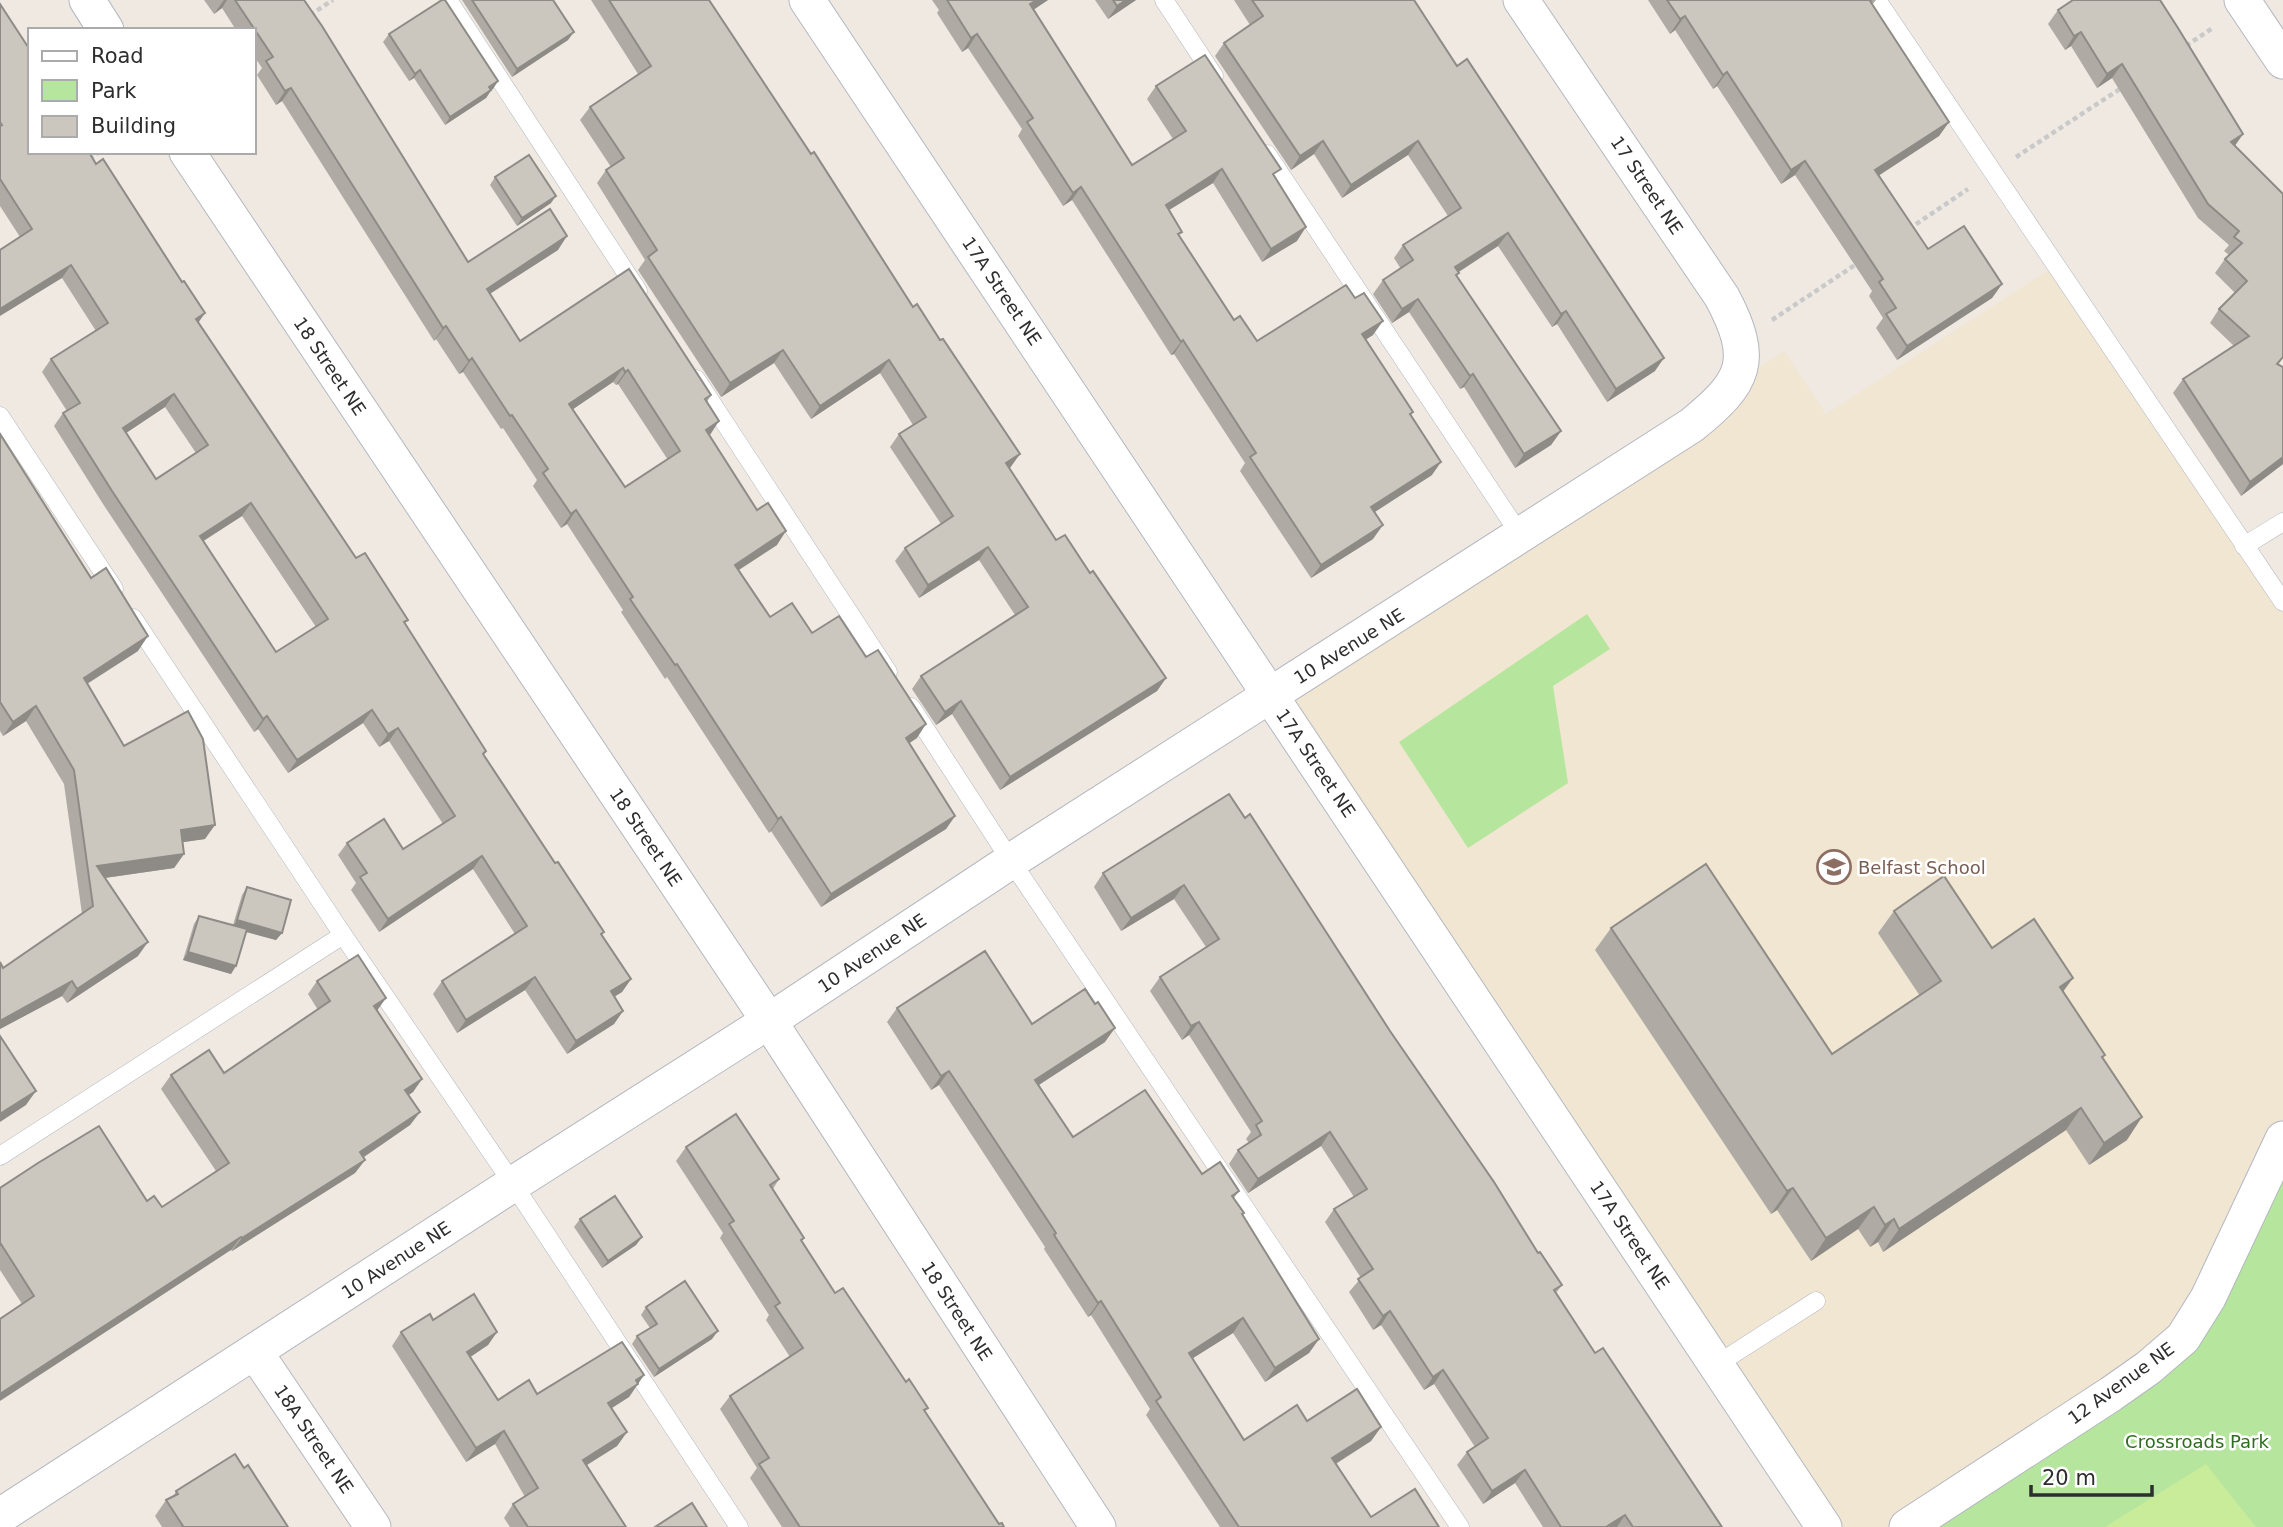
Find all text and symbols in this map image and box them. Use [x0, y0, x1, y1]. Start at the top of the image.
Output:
legend [28, 28, 256, 154]
text: Road [91, 44, 144, 68]
text: Park [91, 79, 137, 103]
text: Building [91, 114, 176, 138]
street label: 17 Street NE [1606, 132, 1688, 238]
street label: 17A Street NE [958, 233, 1046, 349]
street label: 18 Street NE [289, 313, 371, 419]
street label: 10 Avenue NE [1290, 604, 1408, 688]
street label: 17A Street NE [1272, 705, 1360, 821]
street label: 18 Street NE [605, 784, 687, 890]
school or university icon: Belfast School [1815, 848, 1853, 886]
place label: Belfast School [1858, 857, 1986, 878]
street label: 10 Avenue NE [814, 909, 930, 997]
street label: 17A Street NE [1586, 1177, 1674, 1293]
street label: 10 Avenue NE [337, 1217, 455, 1303]
street label: 18 Street NE [917, 1258, 997, 1364]
street label: 12 Avenue NE [2064, 1337, 2178, 1429]
street label: 18A Street NE [270, 1381, 358, 1497]
park label: Crossroads Park [2125, 1431, 2269, 1452]
scale bar [2031, 1454, 2152, 1498]
text: 20 m [2042, 1466, 2096, 1490]

